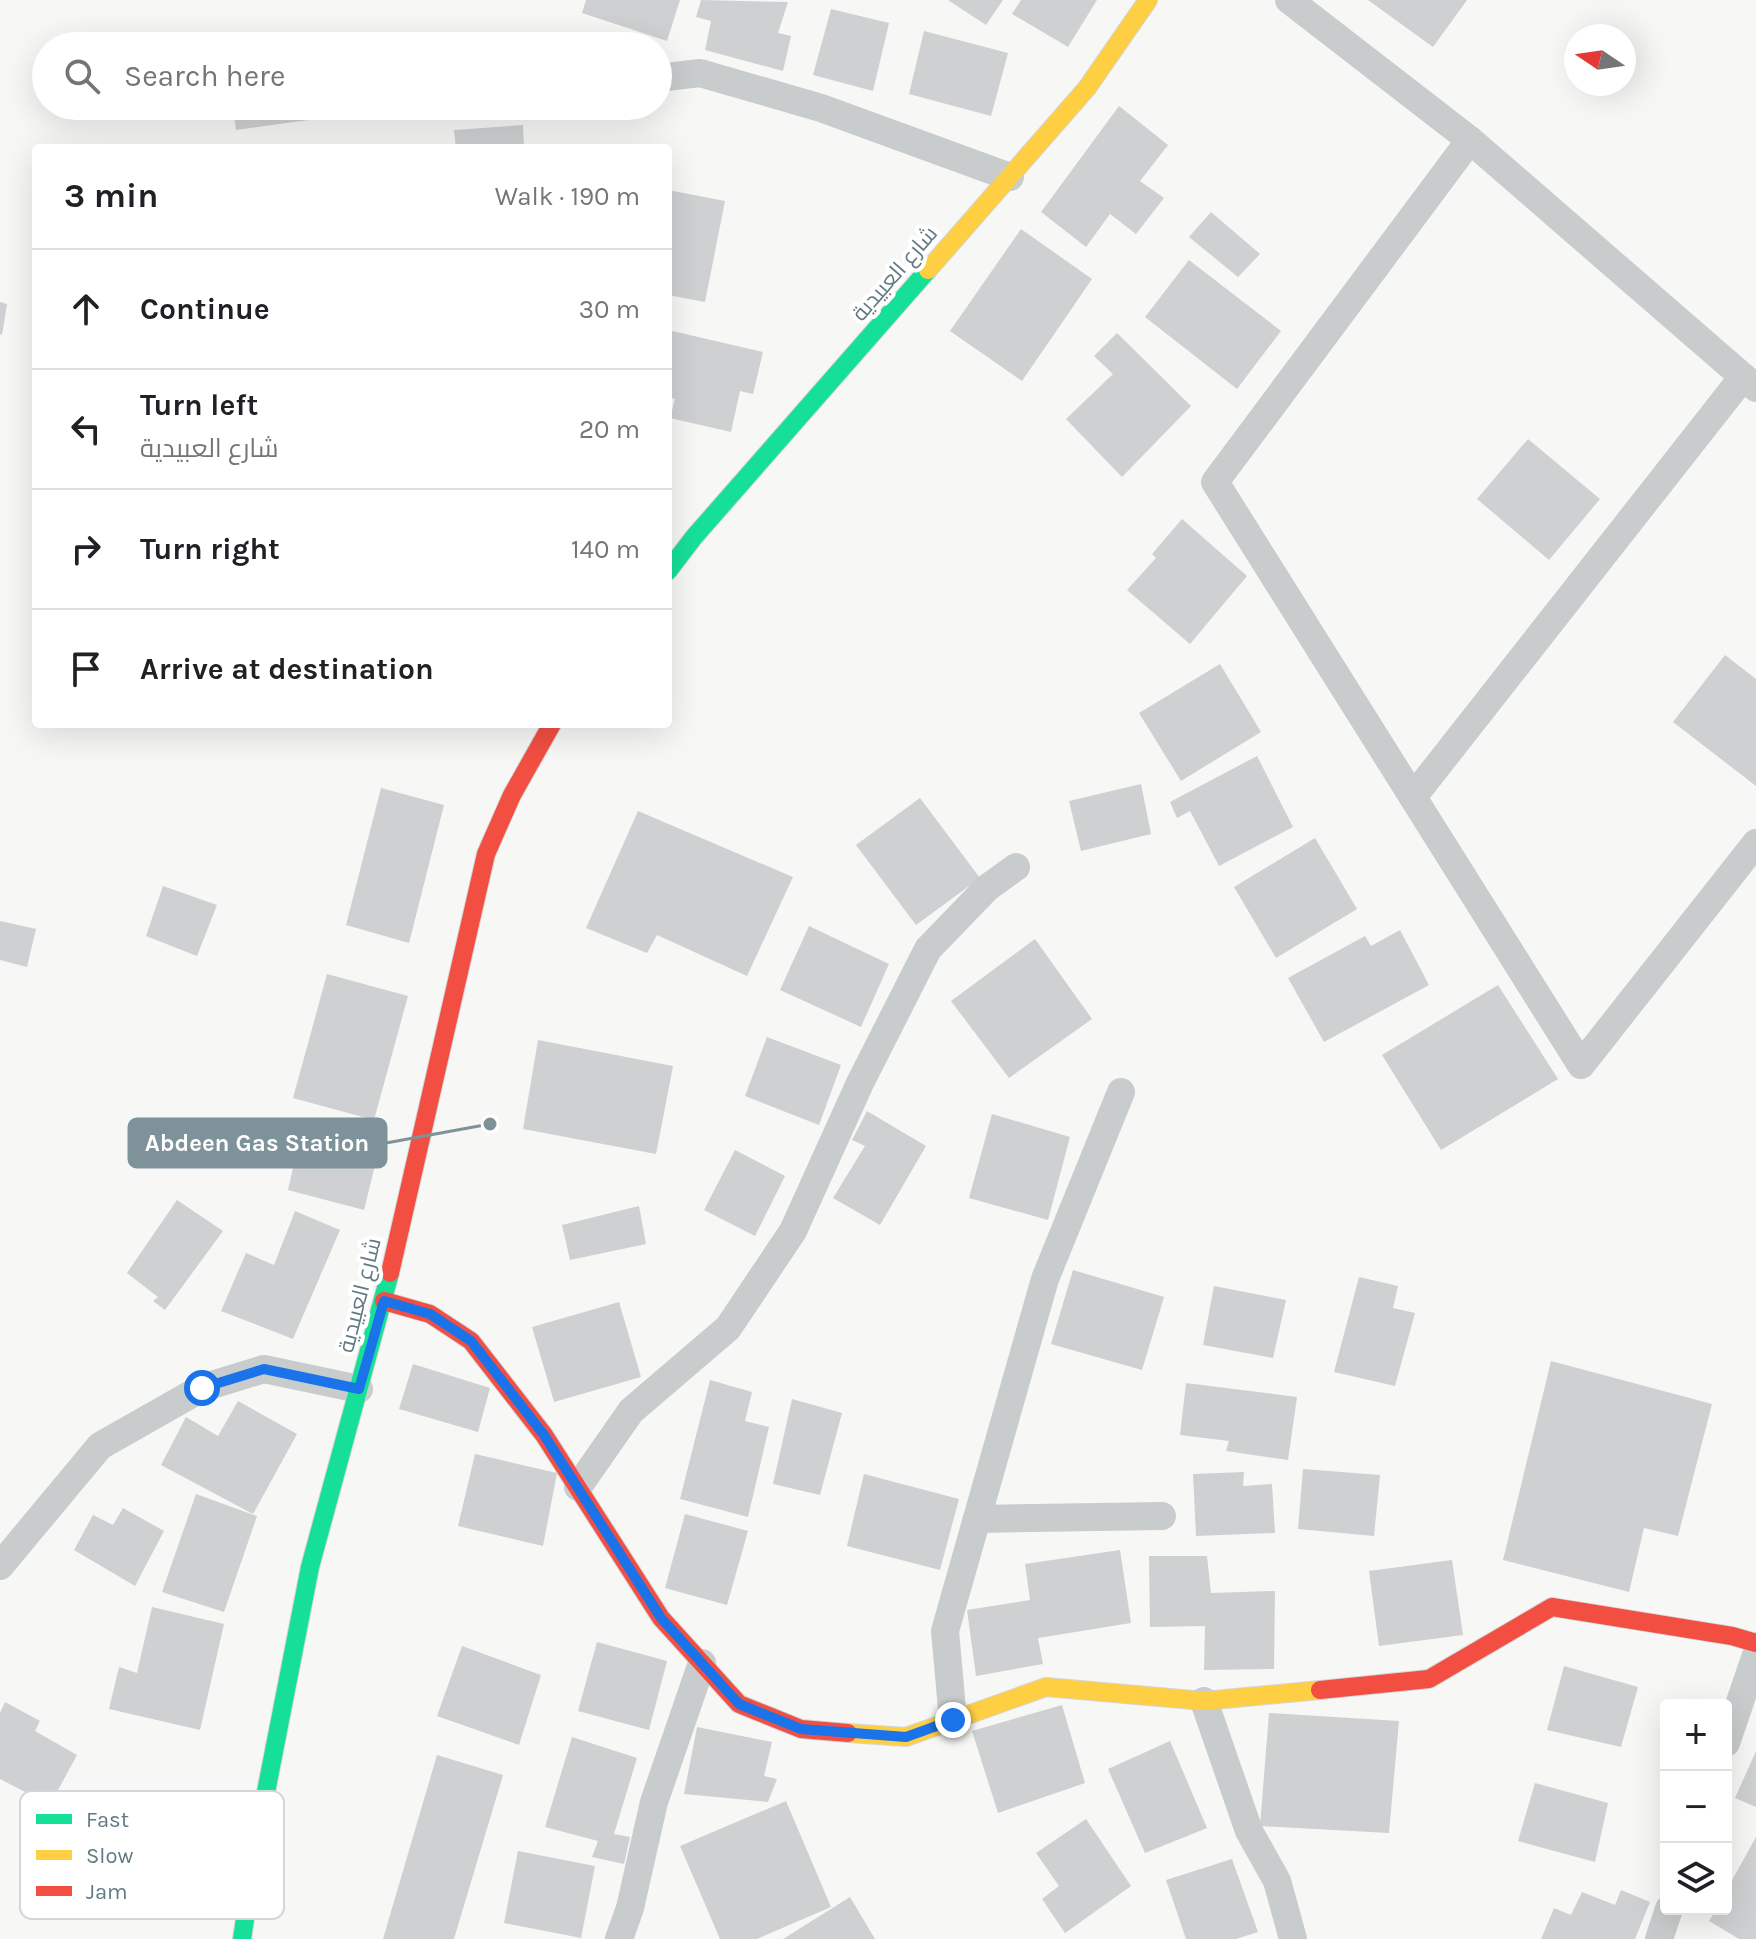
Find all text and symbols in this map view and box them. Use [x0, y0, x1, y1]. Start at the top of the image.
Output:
north arrow [1564, 24, 1636, 96]
search box [32, 32, 672, 120]
icon: search [60, 54, 104, 98]
text: Search here [124, 58, 285, 94]
text: 3 min [64, 176, 158, 216]
text: Walk · 190 m [495, 181, 640, 212]
street label: شارع العبيدية [847, 221, 944, 327]
icon: ahead [64, 287, 108, 331]
text: Continue [140, 291, 270, 327]
text: 30 m [579, 294, 640, 325]
text: Turn left [140, 387, 258, 423]
icon: left [64, 407, 108, 451]
text: 20 m [579, 414, 640, 445]
text: شارع العبيدية [140, 433, 278, 464]
icon: right [64, 527, 108, 571]
text: Turn right [140, 531, 280, 567]
text: 140 m [571, 534, 640, 565]
icon: arrive [64, 647, 108, 691]
text: Arrive at destination [140, 651, 434, 687]
callout: Abdeen Gas Station [129, 1119, 386, 1167]
text: Abdeen Gas Station [145, 1129, 369, 1157]
street label: شارع العبيدية [333, 1235, 388, 1355]
route start [184, 1370, 220, 1406]
map controls [1660, 1699, 1732, 1915]
button: + [1660, 1699, 1732, 1771]
route end [935, 1702, 971, 1738]
button: − [1660, 1771, 1732, 1843]
legend [20, 1791, 284, 1919]
text: Fast [86, 1807, 129, 1833]
text: Slow [86, 1843, 133, 1869]
button: layers [1660, 1843, 1732, 1915]
text: Jam [86, 1879, 128, 1905]

